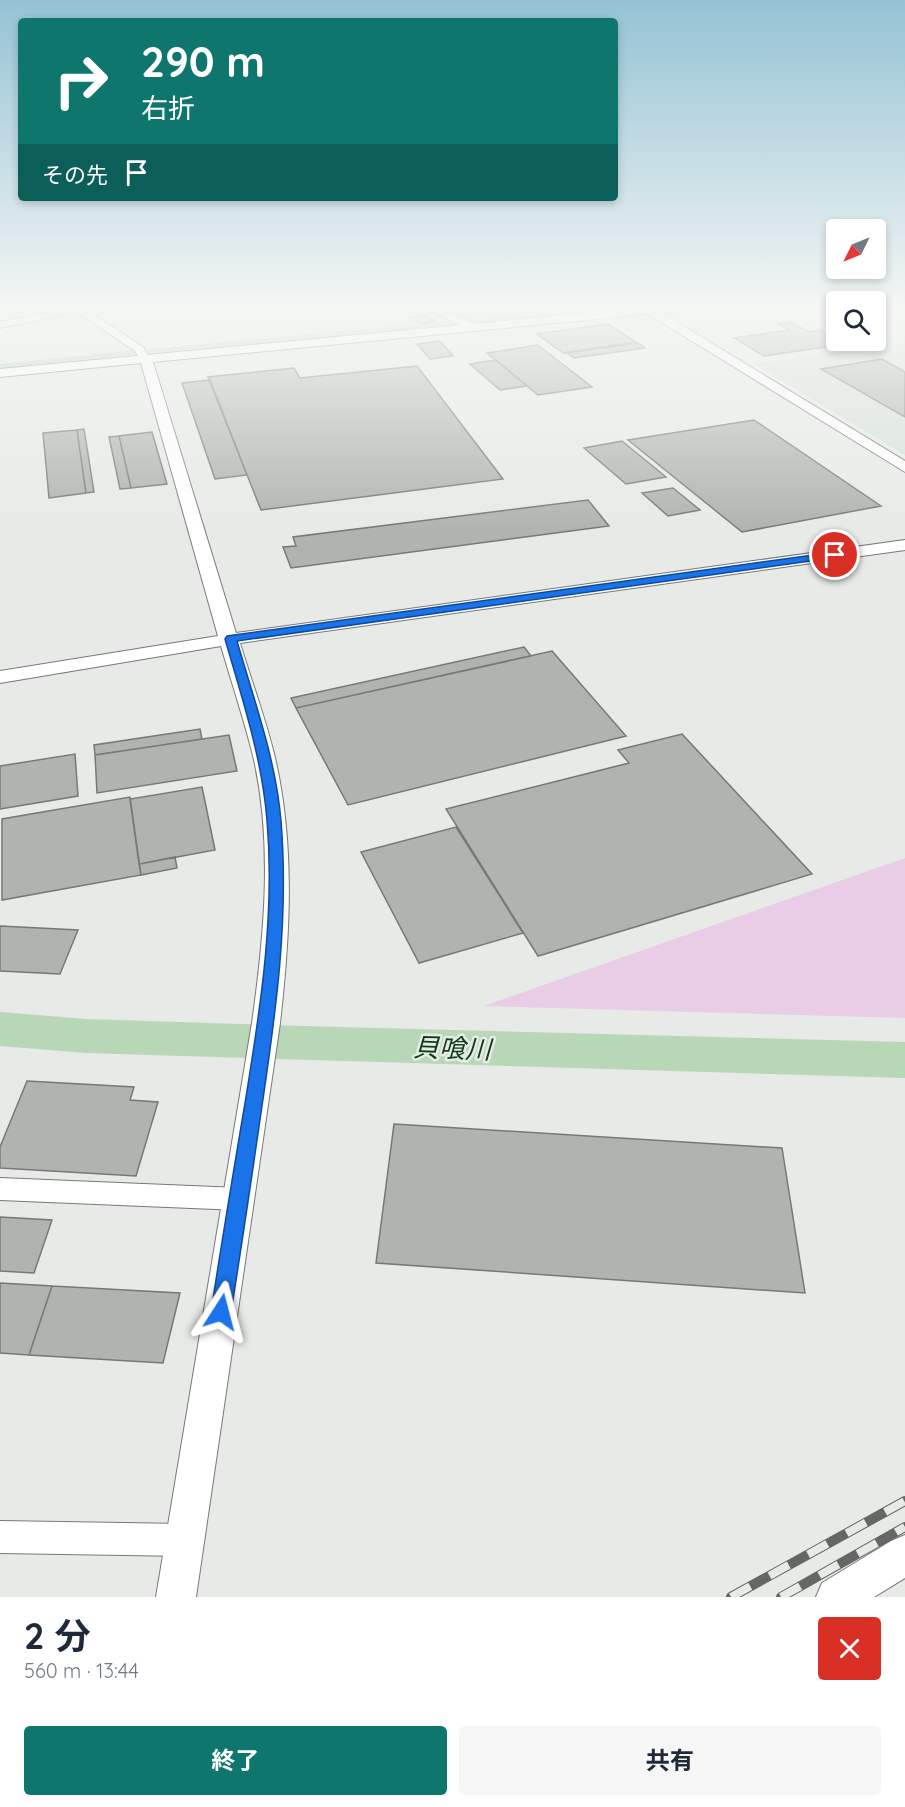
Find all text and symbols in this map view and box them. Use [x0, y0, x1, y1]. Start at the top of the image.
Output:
text: 290 m [141, 35, 265, 88]
icon: right [42, 42, 120, 120]
text: 右折 [141, 91, 195, 125]
icon: arrive [120, 156, 153, 189]
text: その先 [42, 161, 108, 189]
north arrow [826, 219, 886, 279]
map controls [826, 219, 886, 351]
button: search [826, 291, 886, 351]
pin [809, 529, 860, 580]
icon: arrive [818, 538, 851, 571]
water label: 貝喰川 [412, 1030, 495, 1066]
position arrow [189, 1280, 253, 1344]
text: 2 分 [24, 1613, 91, 1658]
button: close [818, 1617, 881, 1680]
text: 560 m · 13:44 [24, 1658, 139, 1683]
button: 終了 [24, 1726, 447, 1795]
button: 共有 [459, 1726, 881, 1795]

